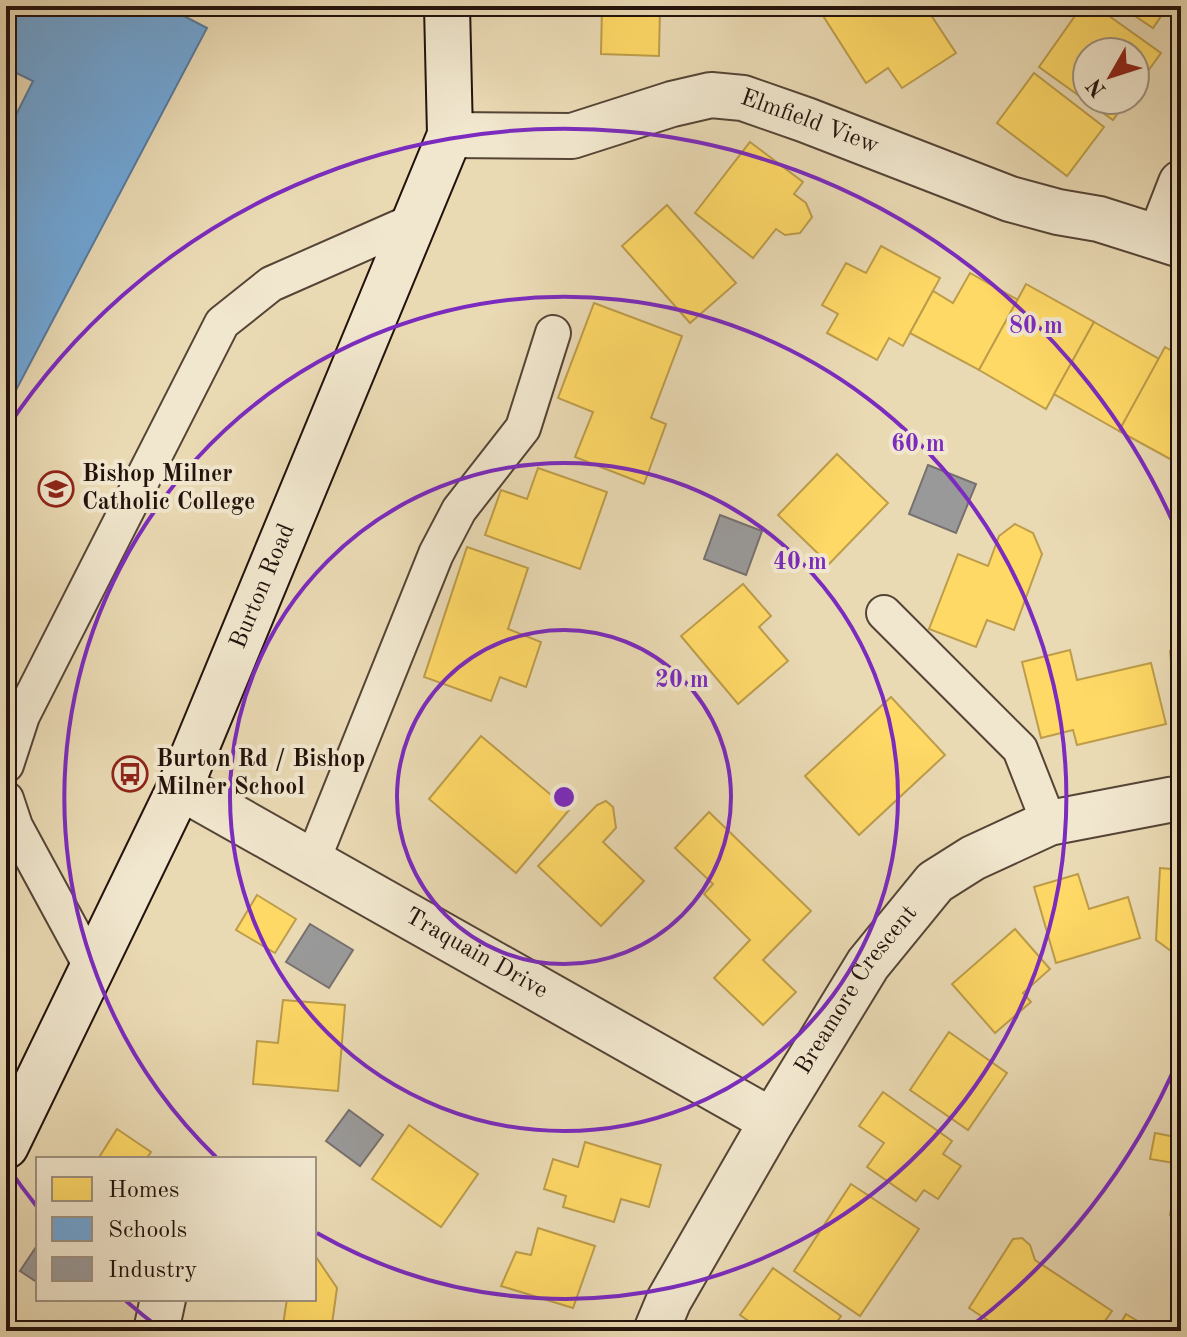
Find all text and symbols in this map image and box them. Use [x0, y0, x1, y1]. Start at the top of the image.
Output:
north arrow [1071, 36, 1151, 116]
text: N [1083, 74, 1111, 101]
street label: Elmfield View [737, 86, 882, 159]
text: 80 m [1009, 315, 1063, 339]
text: 60 m [891, 433, 945, 457]
place label: Bishop Milner Catholic College [82, 463, 255, 515]
school or university icon: Bishop Milner Catholic College [37, 470, 75, 508]
street label: Burton Road [227, 521, 300, 652]
text: 40 m [773, 551, 827, 575]
text: 20 m [655, 669, 709, 693]
place label: Burton Rd / Bishop Milner School [156, 748, 365, 800]
bus stop icon: Burton Rd / Bishop Milner School [111, 755, 149, 793]
centre of rings [550, 783, 578, 811]
street label: Breamore Crescent [791, 901, 922, 1079]
street label: Traquain Drive [401, 904, 551, 1004]
legend [36, 1157, 316, 1301]
text: Homes [108, 1179, 179, 1203]
text: Schools [108, 1219, 187, 1243]
text: Industry [108, 1259, 197, 1283]

